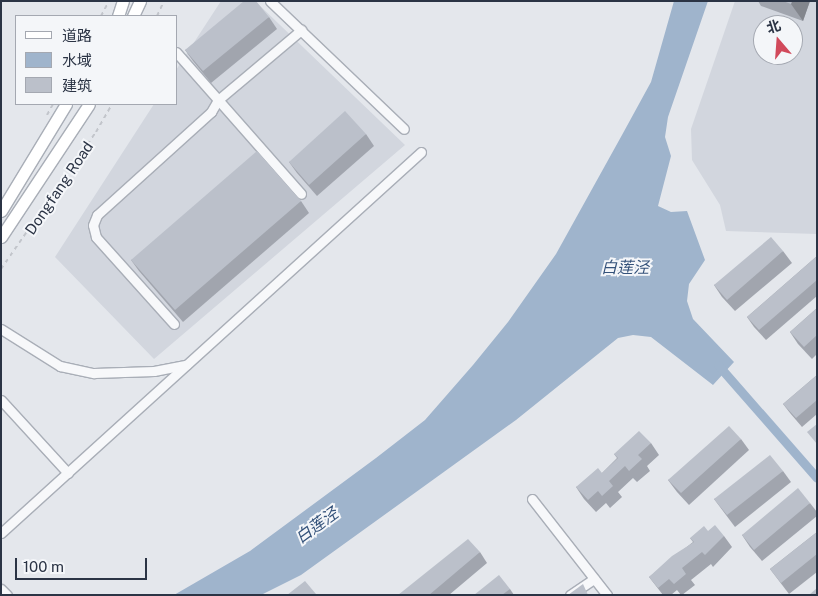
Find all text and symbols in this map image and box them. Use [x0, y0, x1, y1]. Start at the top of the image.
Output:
legend [15, 15, 178, 105]
north arrow [753, 15, 803, 65]
text: 北 [765, 17, 783, 36]
text: 道路 [62, 27, 92, 44]
text: 水域 [62, 52, 92, 69]
text: 建筑 [62, 77, 92, 94]
street label: Dongfang Road [21, 138, 97, 238]
water label: 白莲泾 [601, 258, 649, 278]
water label: 白莲泾 [292, 504, 342, 548]
scale bar [18, 548, 150, 580]
text: 100 m [23, 558, 64, 575]

